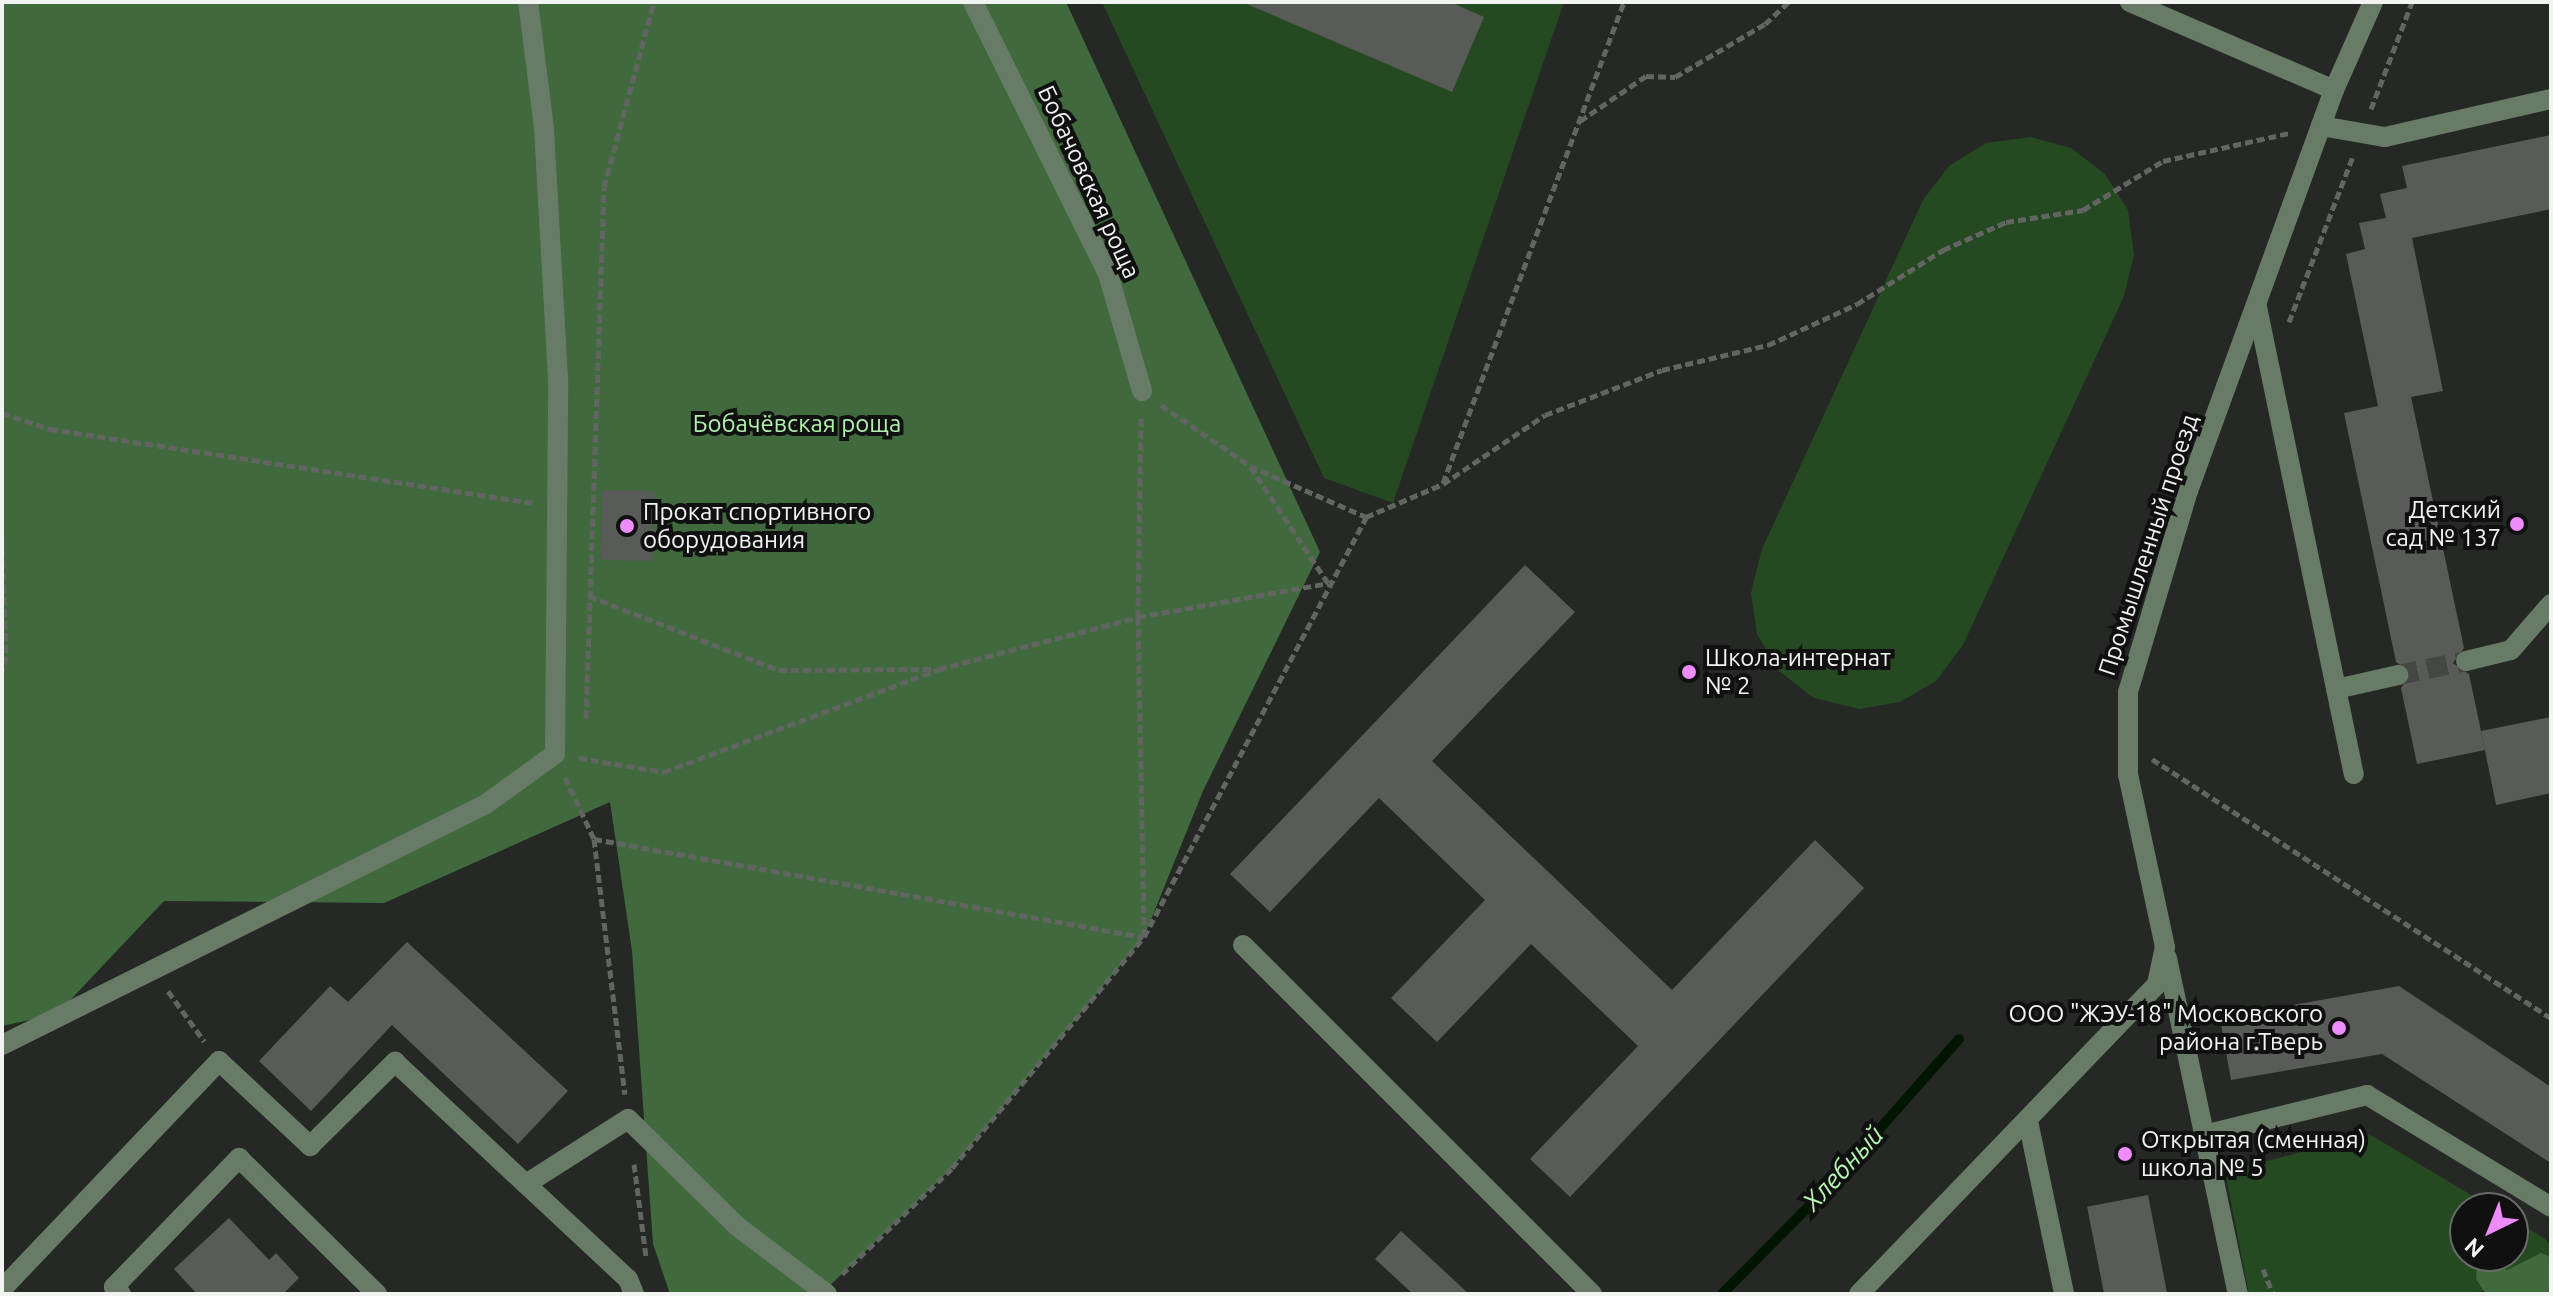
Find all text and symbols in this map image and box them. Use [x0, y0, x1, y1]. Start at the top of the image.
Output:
street label: Бобачовская роща [1032, 81, 1146, 283]
park label: Бобачёвская роща [693, 410, 901, 438]
street label: Промышленный проезд [2092, 411, 2204, 679]
place label: Детский сад № 137 [2385, 496, 2501, 552]
place label: Прокат спортивного оборудования [643, 498, 871, 554]
marker: Детский сад № 137 [2508, 515, 2526, 533]
marker: Прокат спортивного оборудования [618, 517, 636, 535]
place label: Школа-интернат № 2 [1705, 644, 1891, 700]
marker: Школа-интернат № 2 [1680, 663, 1698, 681]
place label: ООО "ЖЭУ-18" Московского района г.Тверь [2009, 1000, 2323, 1056]
marker: ООО "ЖЭУ-18" Московского района г.Тверь [2330, 1019, 2348, 1037]
water label: Хлебный [1796, 1119, 1890, 1217]
place label: Открытая (сменная) школа № 5 [2141, 1126, 2366, 1182]
marker: Открытая (сменная) школа № 5 [2116, 1145, 2134, 1163]
north arrow [2449, 1192, 2529, 1272]
text: N [2459, 1234, 2488, 1263]

